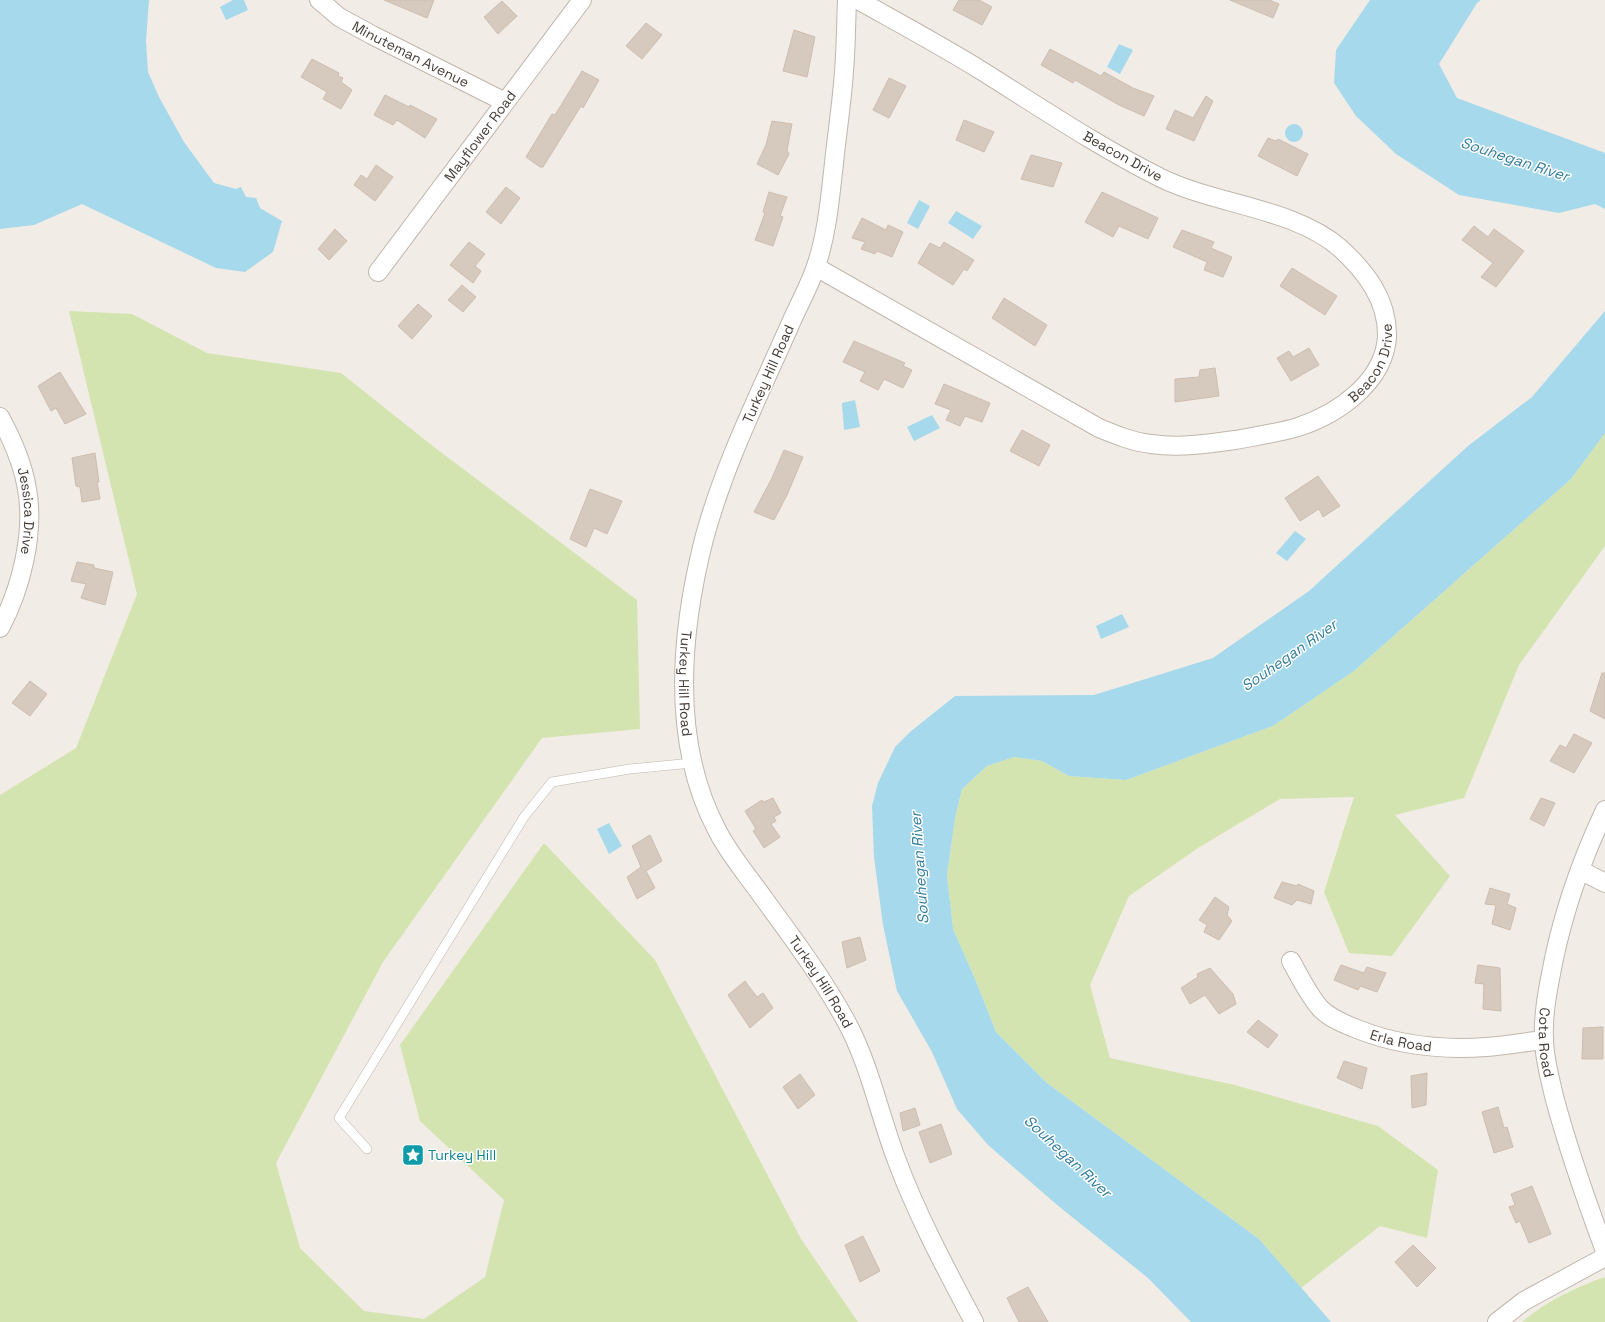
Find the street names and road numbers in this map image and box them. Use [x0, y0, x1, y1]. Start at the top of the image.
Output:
street label: Minuteman Avenue [349, 17, 472, 91]
street label: Mayflower Road [440, 87, 520, 185]
street label: Beacon Drive [1080, 127, 1166, 185]
street label: Turkey Hill Road [738, 322, 798, 426]
street label: Beacon Drive [1344, 323, 1396, 406]
street label: Jessica Drive [13, 465, 38, 556]
street label: Turkey Hill Road [675, 630, 696, 738]
street label: Turkey Hill Road [785, 932, 857, 1031]
street label: Cota Road [1535, 1007, 1558, 1079]
street label: Erla Road [1368, 1025, 1433, 1055]

